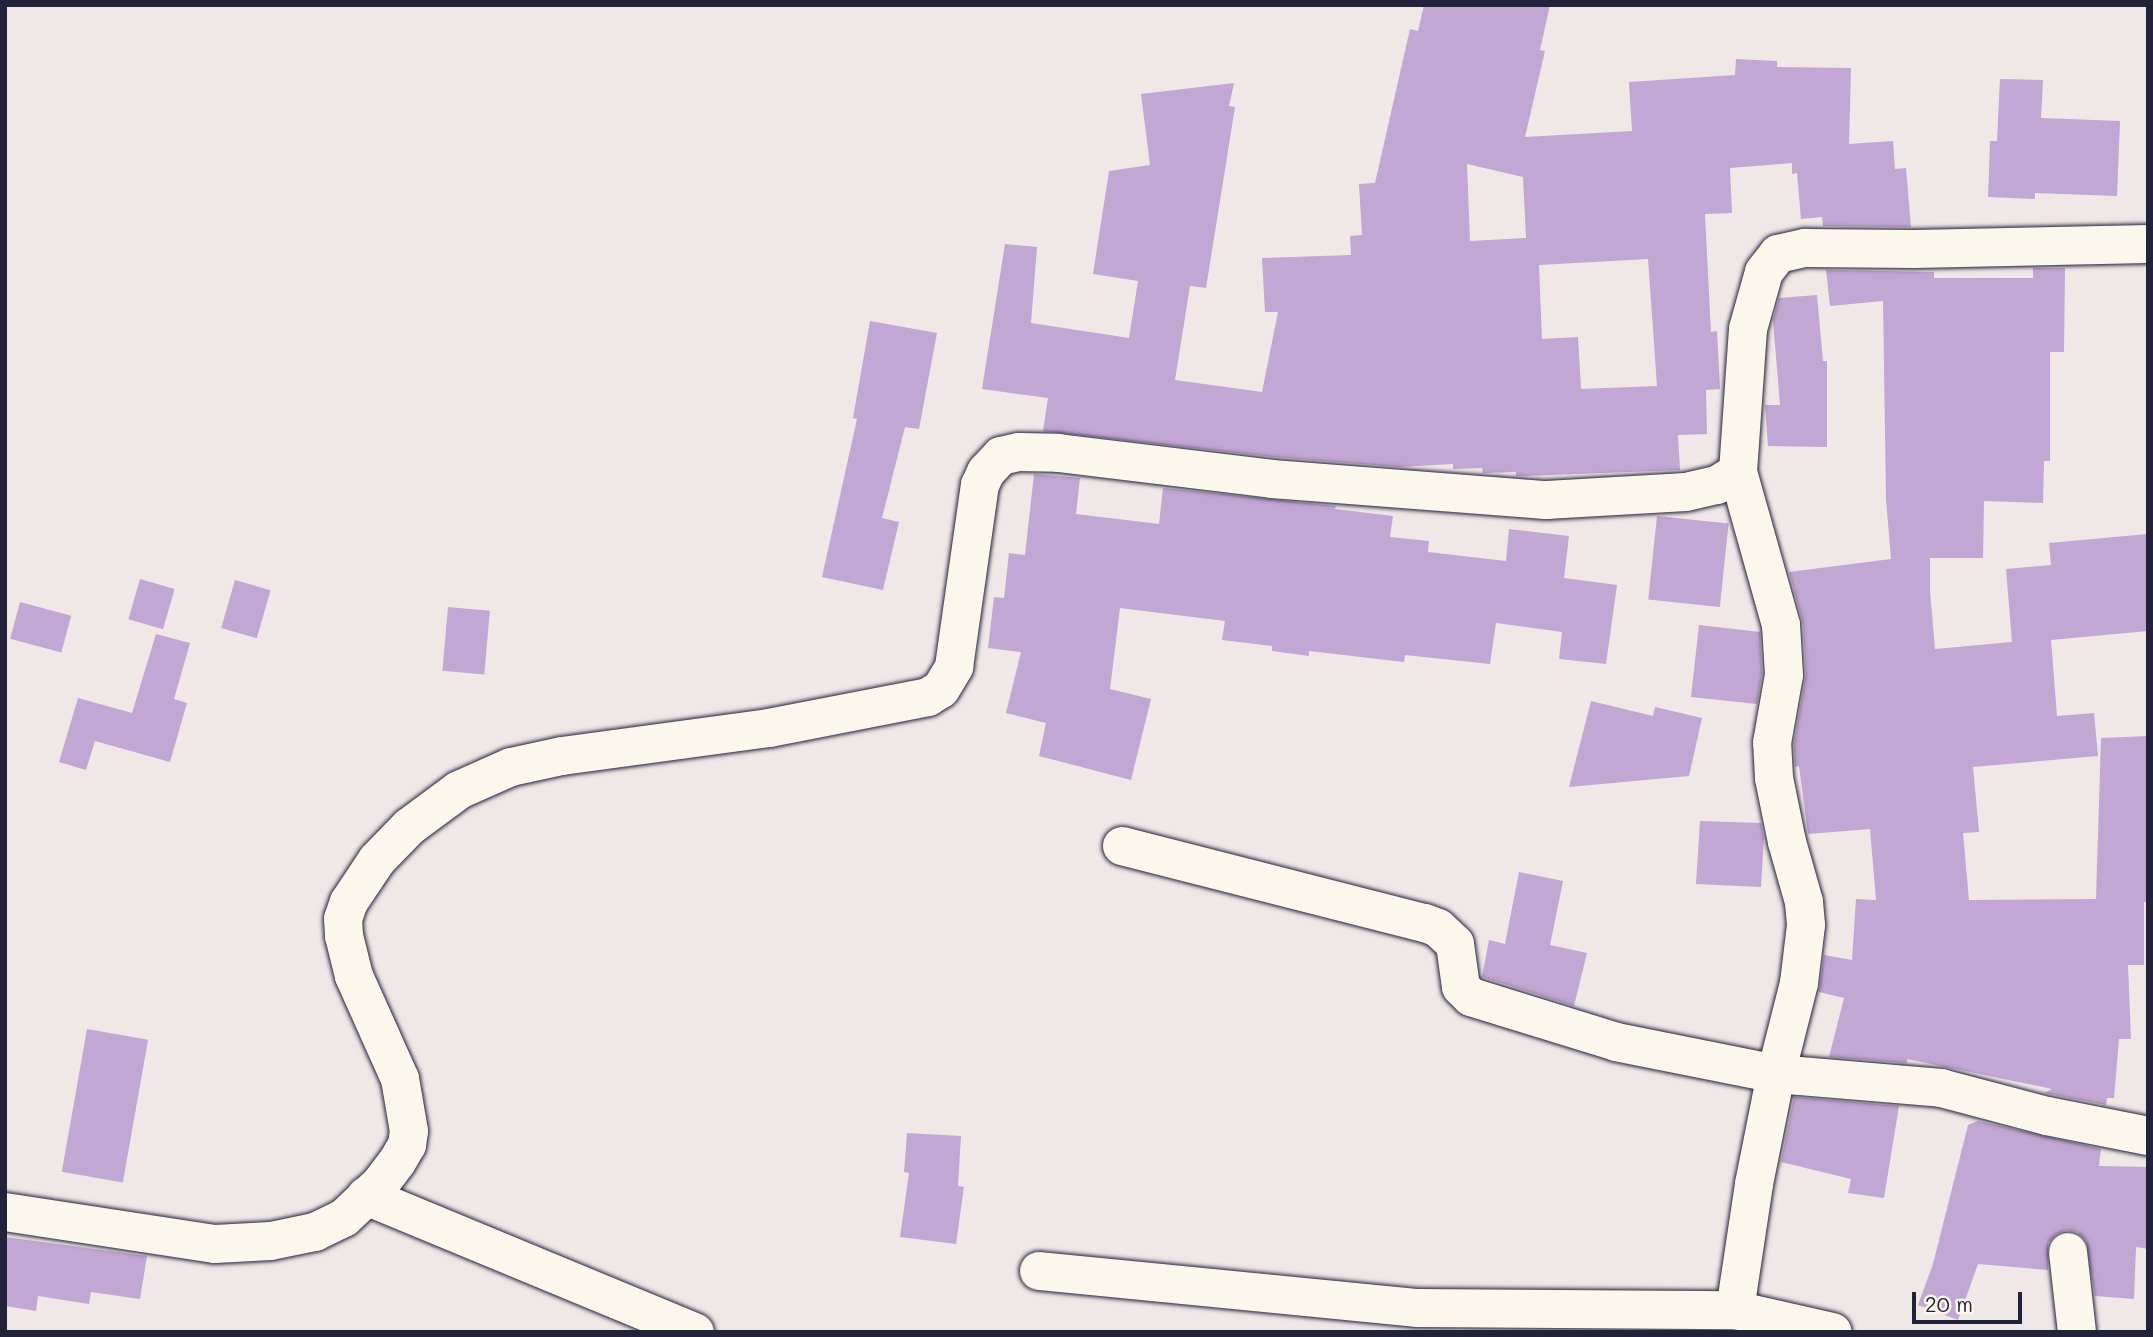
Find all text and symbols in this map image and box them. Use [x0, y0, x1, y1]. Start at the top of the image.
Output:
scale bar [1915, 1278, 2025, 1322]
text: 20 m [1925, 1290, 1973, 1317]

